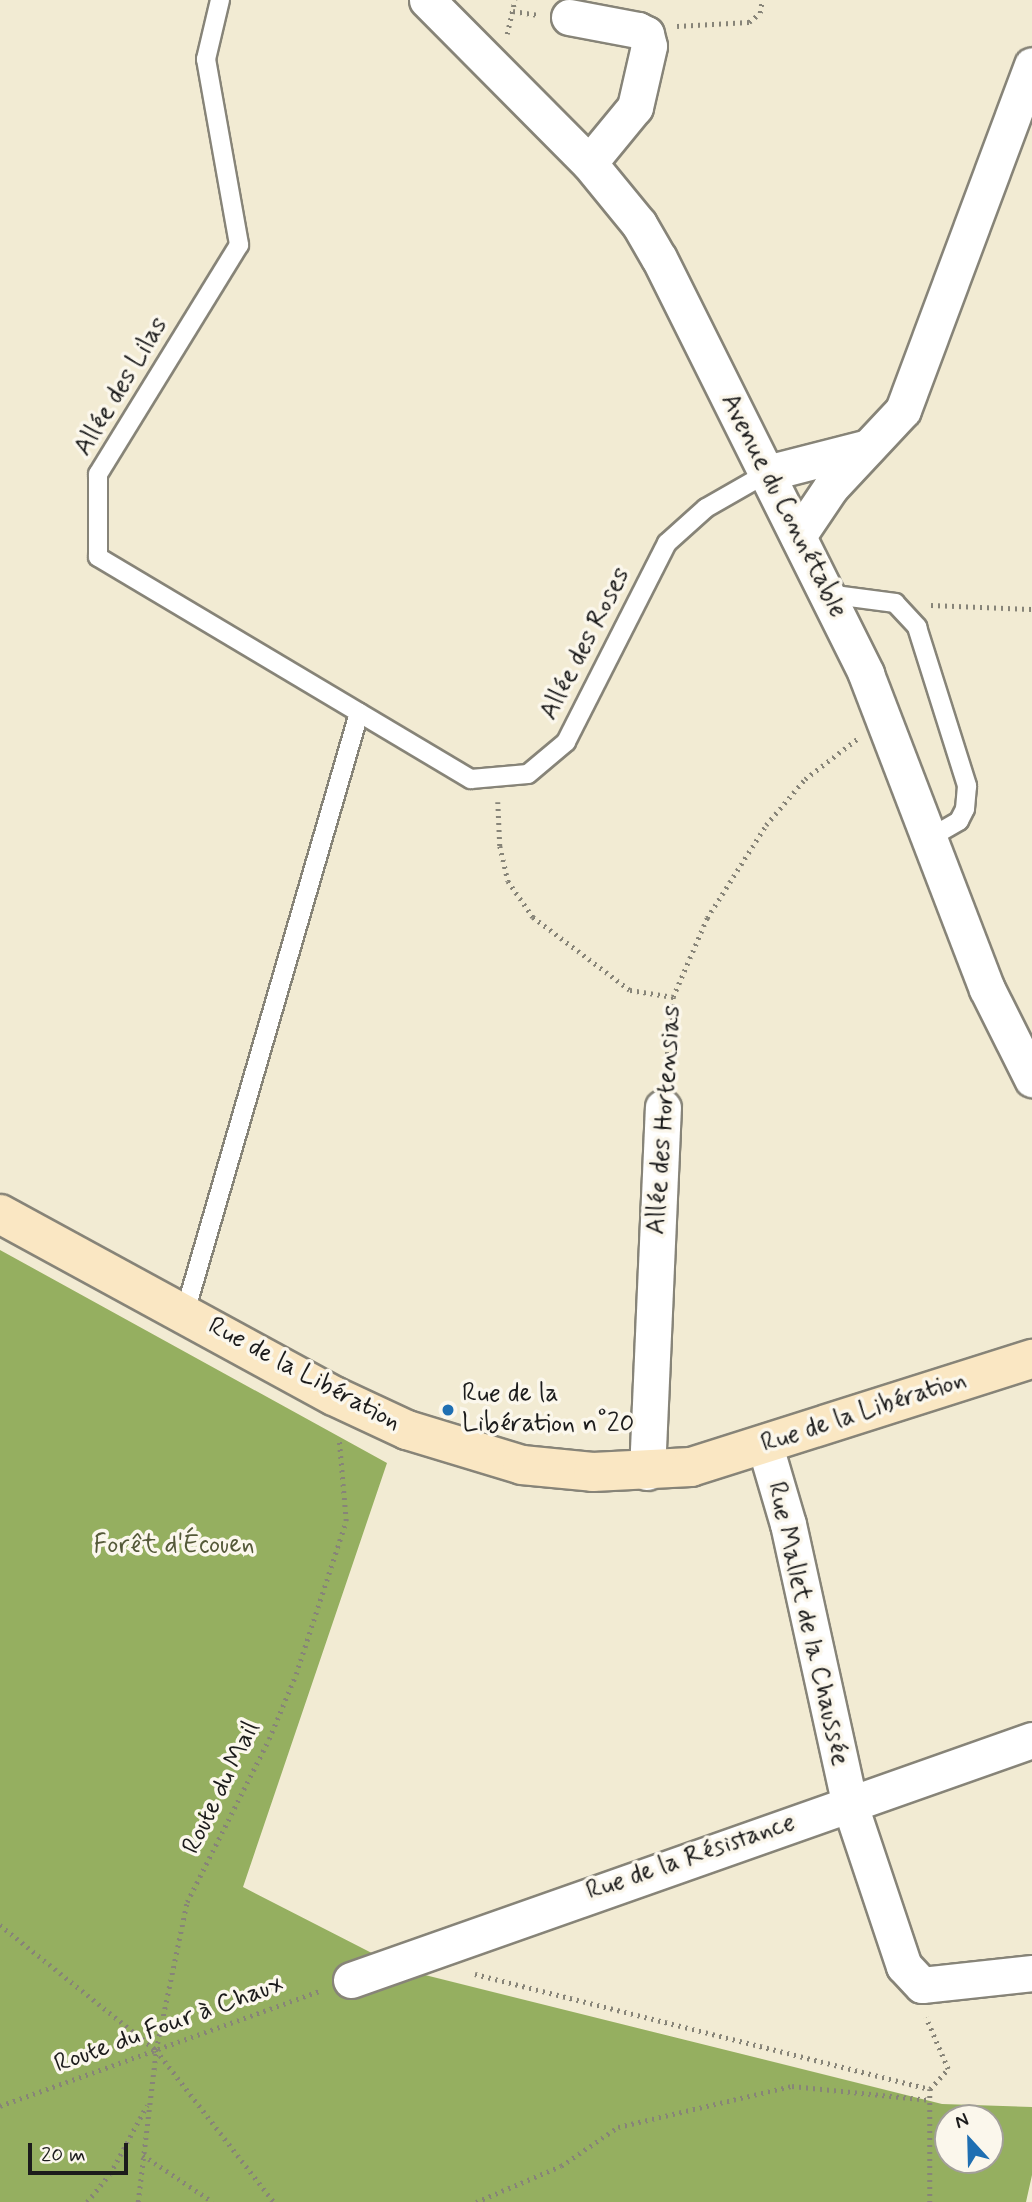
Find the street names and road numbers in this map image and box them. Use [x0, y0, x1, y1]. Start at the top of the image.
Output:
street label: Allée des Lilas [69, 312, 175, 462]
street label: Avenue du Connétable [711, 385, 855, 627]
street label: Allée des Roses [535, 564, 637, 724]
street label: Allée des Hortensias [642, 1008, 688, 1232]
street label: Rue de la Libération [201, 1310, 407, 1440]
street label: Rue de la Libération [756, 1365, 972, 1461]
street label: Rue Mallet de la Chaussée [759, 1480, 855, 1768]
street label: Route du Mail [177, 1717, 267, 1859]
street label: Rue de la Résistance [584, 1808, 798, 1908]
street label: Route du Four à Chaux [53, 1970, 285, 2080]

